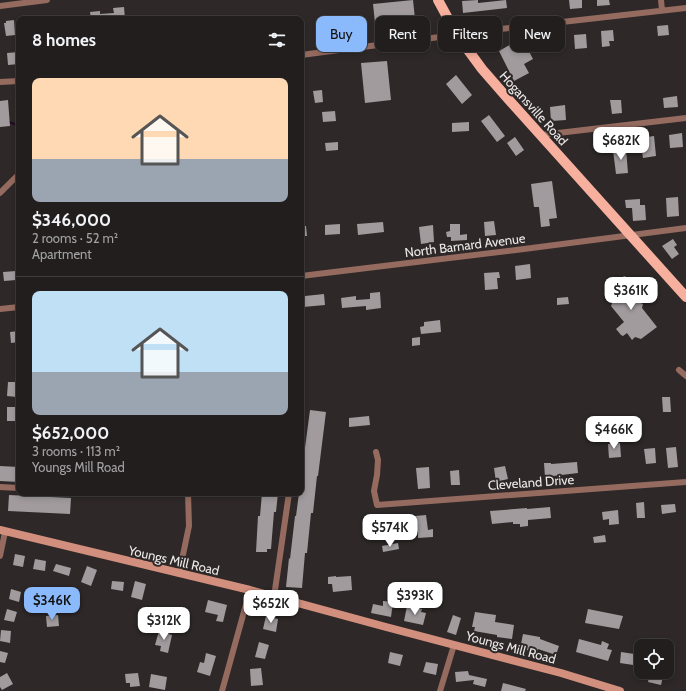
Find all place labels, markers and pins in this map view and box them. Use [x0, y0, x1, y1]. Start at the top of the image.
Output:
pin: $682K [593, 127, 649, 161]
pin: $361K [603, 277, 659, 311]
pin: $466K [586, 416, 642, 450]
pin: $574K [362, 514, 418, 548]
pin: $393K [387, 582, 443, 616]
pin: $346K [24, 587, 80, 621]
pin: $652K [243, 590, 299, 624]
pin: $312K [136, 607, 192, 641]

